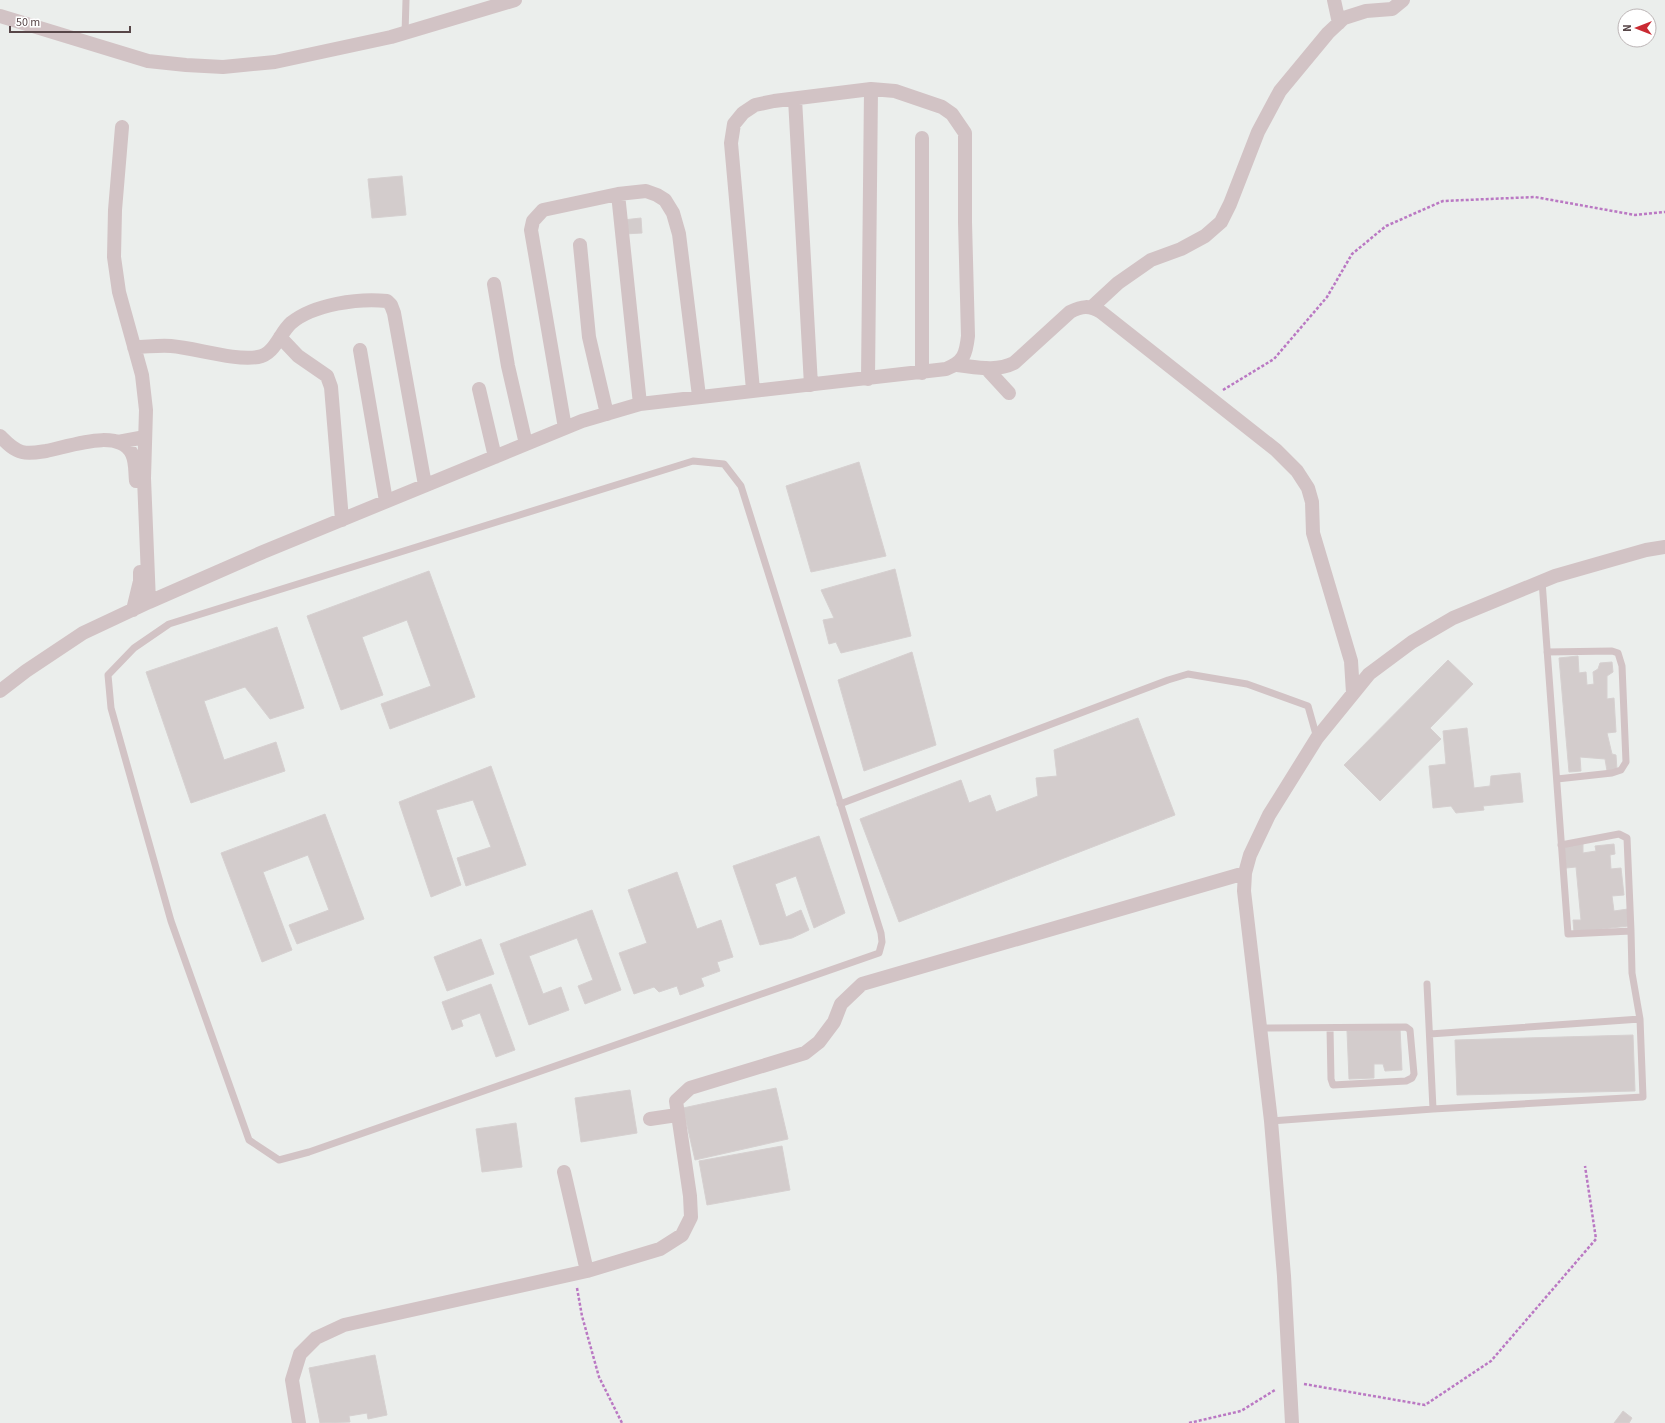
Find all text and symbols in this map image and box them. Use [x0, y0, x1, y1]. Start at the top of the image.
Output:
scale bar [10, 8, 130, 34]
north arrow [1617, 8, 1657, 48]
text: 50 m [16, 14, 40, 31]
text: N [1620, 24, 1635, 32]

